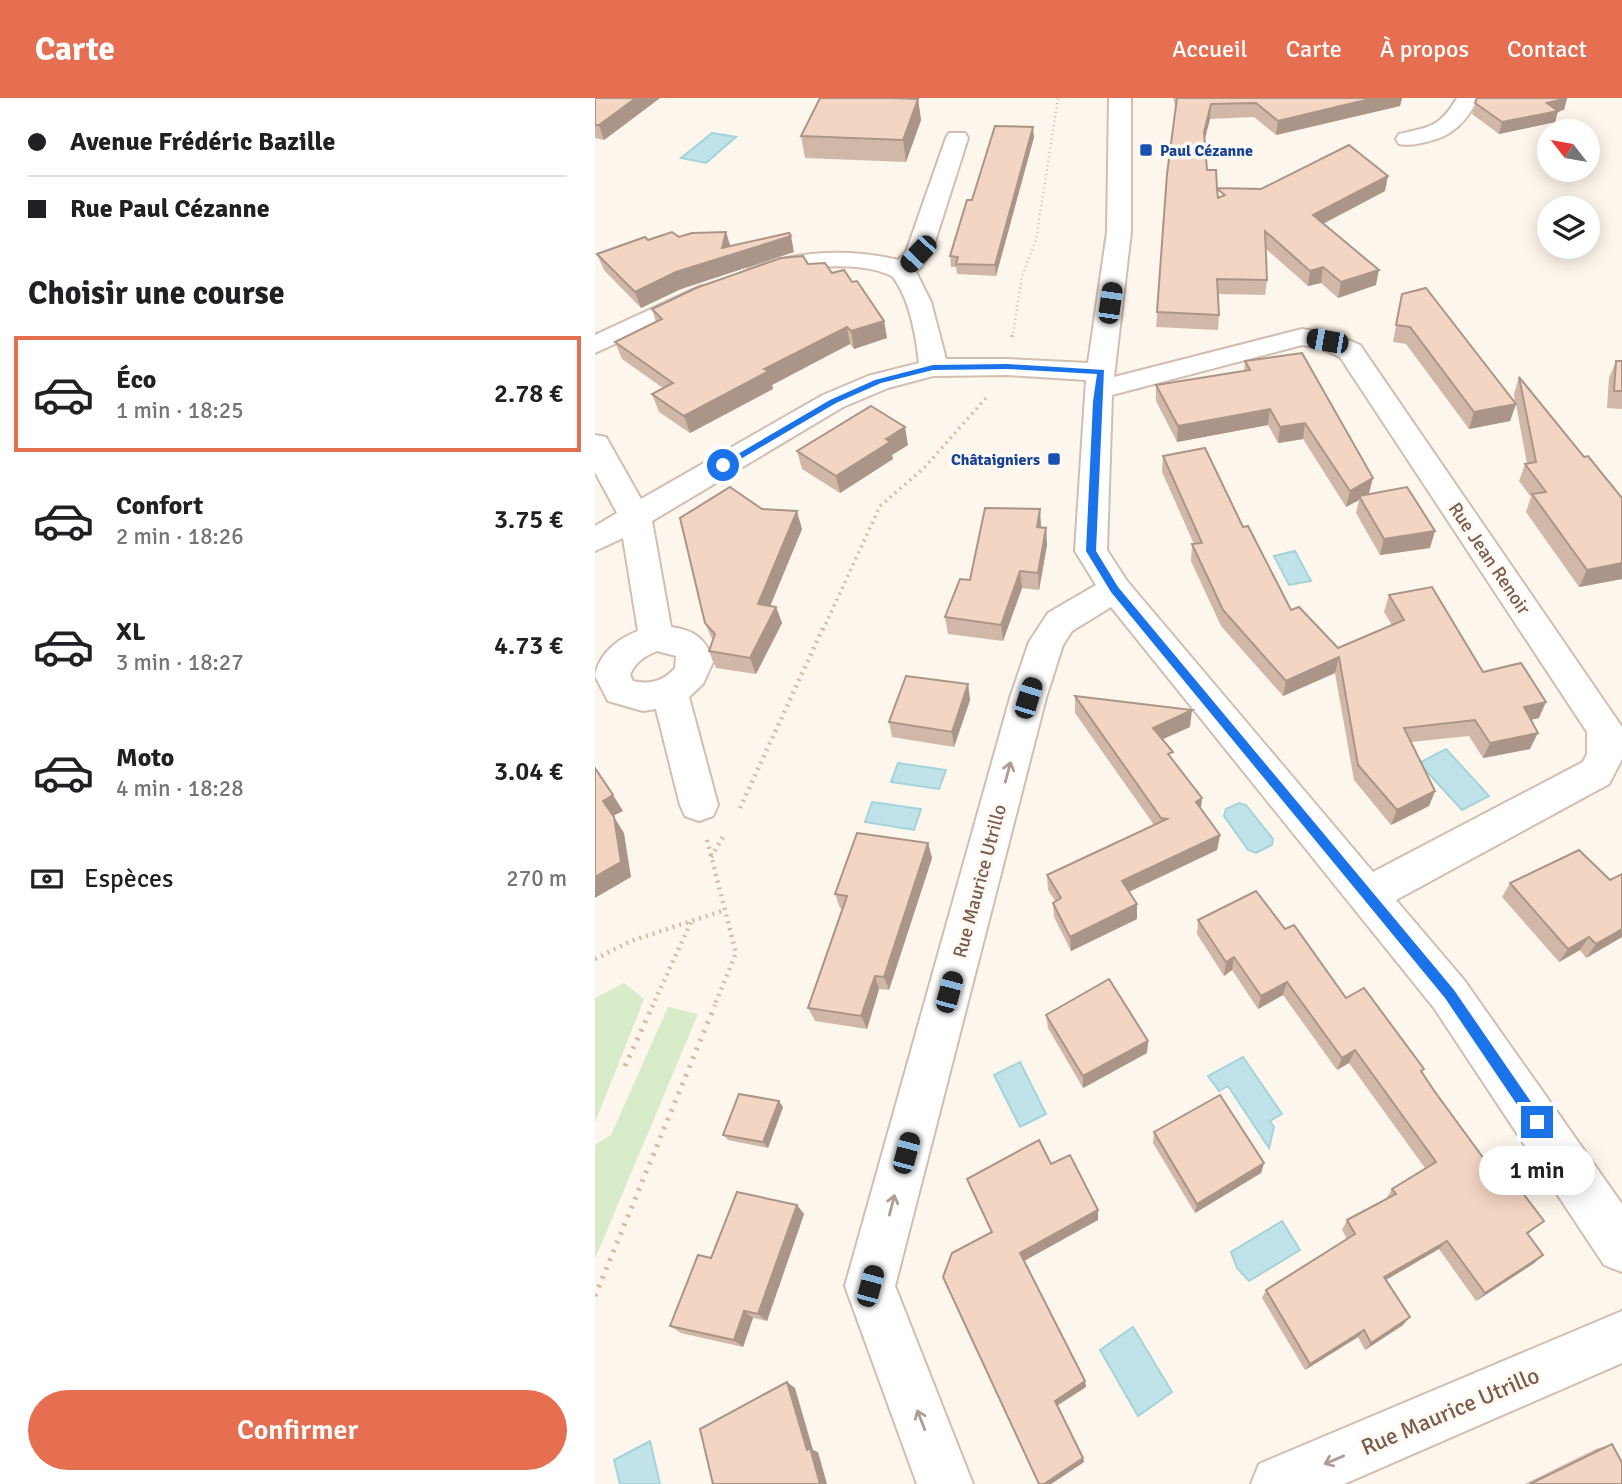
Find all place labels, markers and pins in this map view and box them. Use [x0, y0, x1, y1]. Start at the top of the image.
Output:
place label: Paul Cézanne [1160, 141, 1253, 161]
marker: Paul Cézanne [1138, 142, 1154, 158]
place label: Châtaigniers [951, 450, 1040, 470]
marker: Châtaigniers [1046, 451, 1062, 467]

